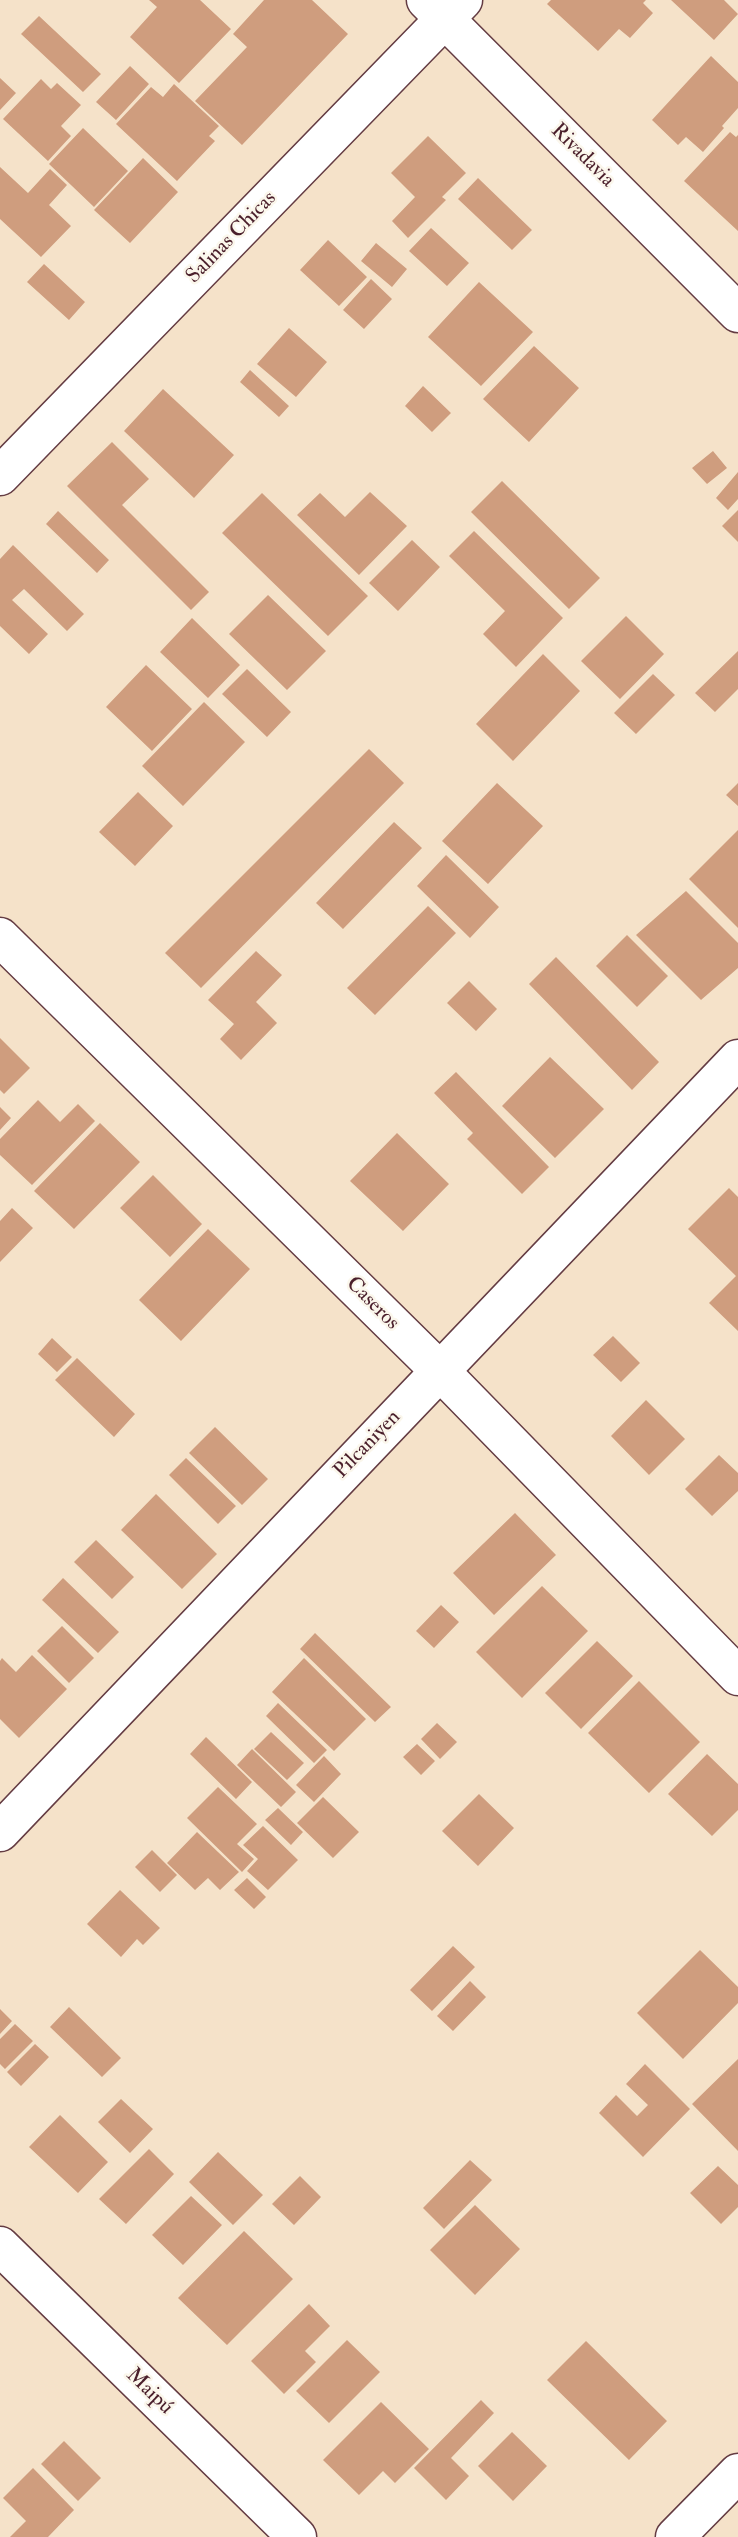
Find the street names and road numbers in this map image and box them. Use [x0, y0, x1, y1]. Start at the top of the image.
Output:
street label: Rivadavia [545, 119, 619, 193]
street label: Salinas Chicas [182, 187, 282, 289]
street label: Caseros [340, 1272, 404, 1336]
street label: Pilcaniyen [329, 1406, 407, 1484]
street label: Maipú [120, 2364, 178, 2420]

